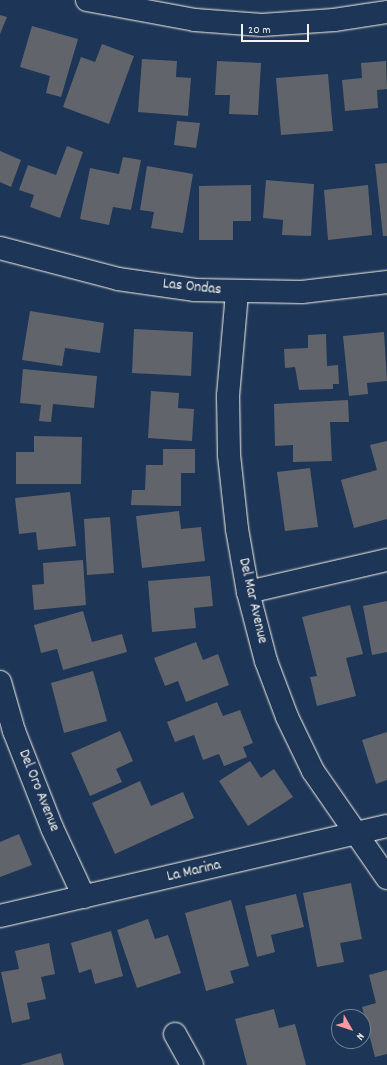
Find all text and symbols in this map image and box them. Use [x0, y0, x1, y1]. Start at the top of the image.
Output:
scale bar [243, 16, 311, 42]
text: 20 m [248, 22, 271, 39]
street label: Las Ondas [162, 276, 222, 300]
street label: Del Mar Avenue [233, 556, 271, 646]
street label: Del Oro Avenue [13, 747, 63, 835]
street label: La Marina [165, 857, 223, 887]
north arrow [331, 1009, 371, 1049]
text: N [352, 1029, 367, 1043]

